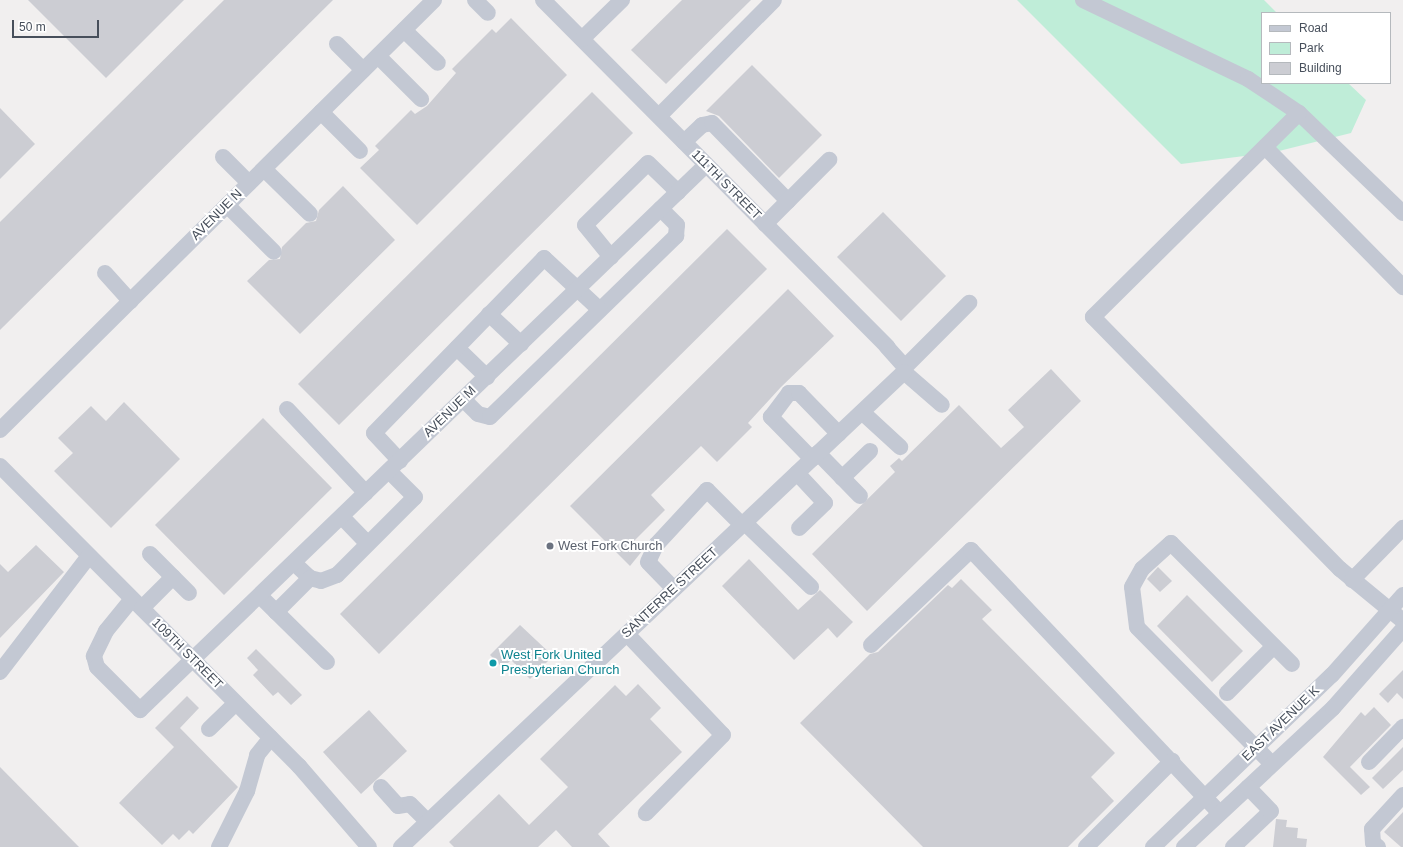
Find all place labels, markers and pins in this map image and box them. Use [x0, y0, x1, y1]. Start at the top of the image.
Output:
place label: West Fork Church [558, 538, 663, 554]
marker: West Fork Church [545, 541, 555, 551]
place label: West Fork United Presbyterian Church [501, 648, 619, 679]
marker: West Fork United Presbyterian Church [488, 658, 498, 668]

